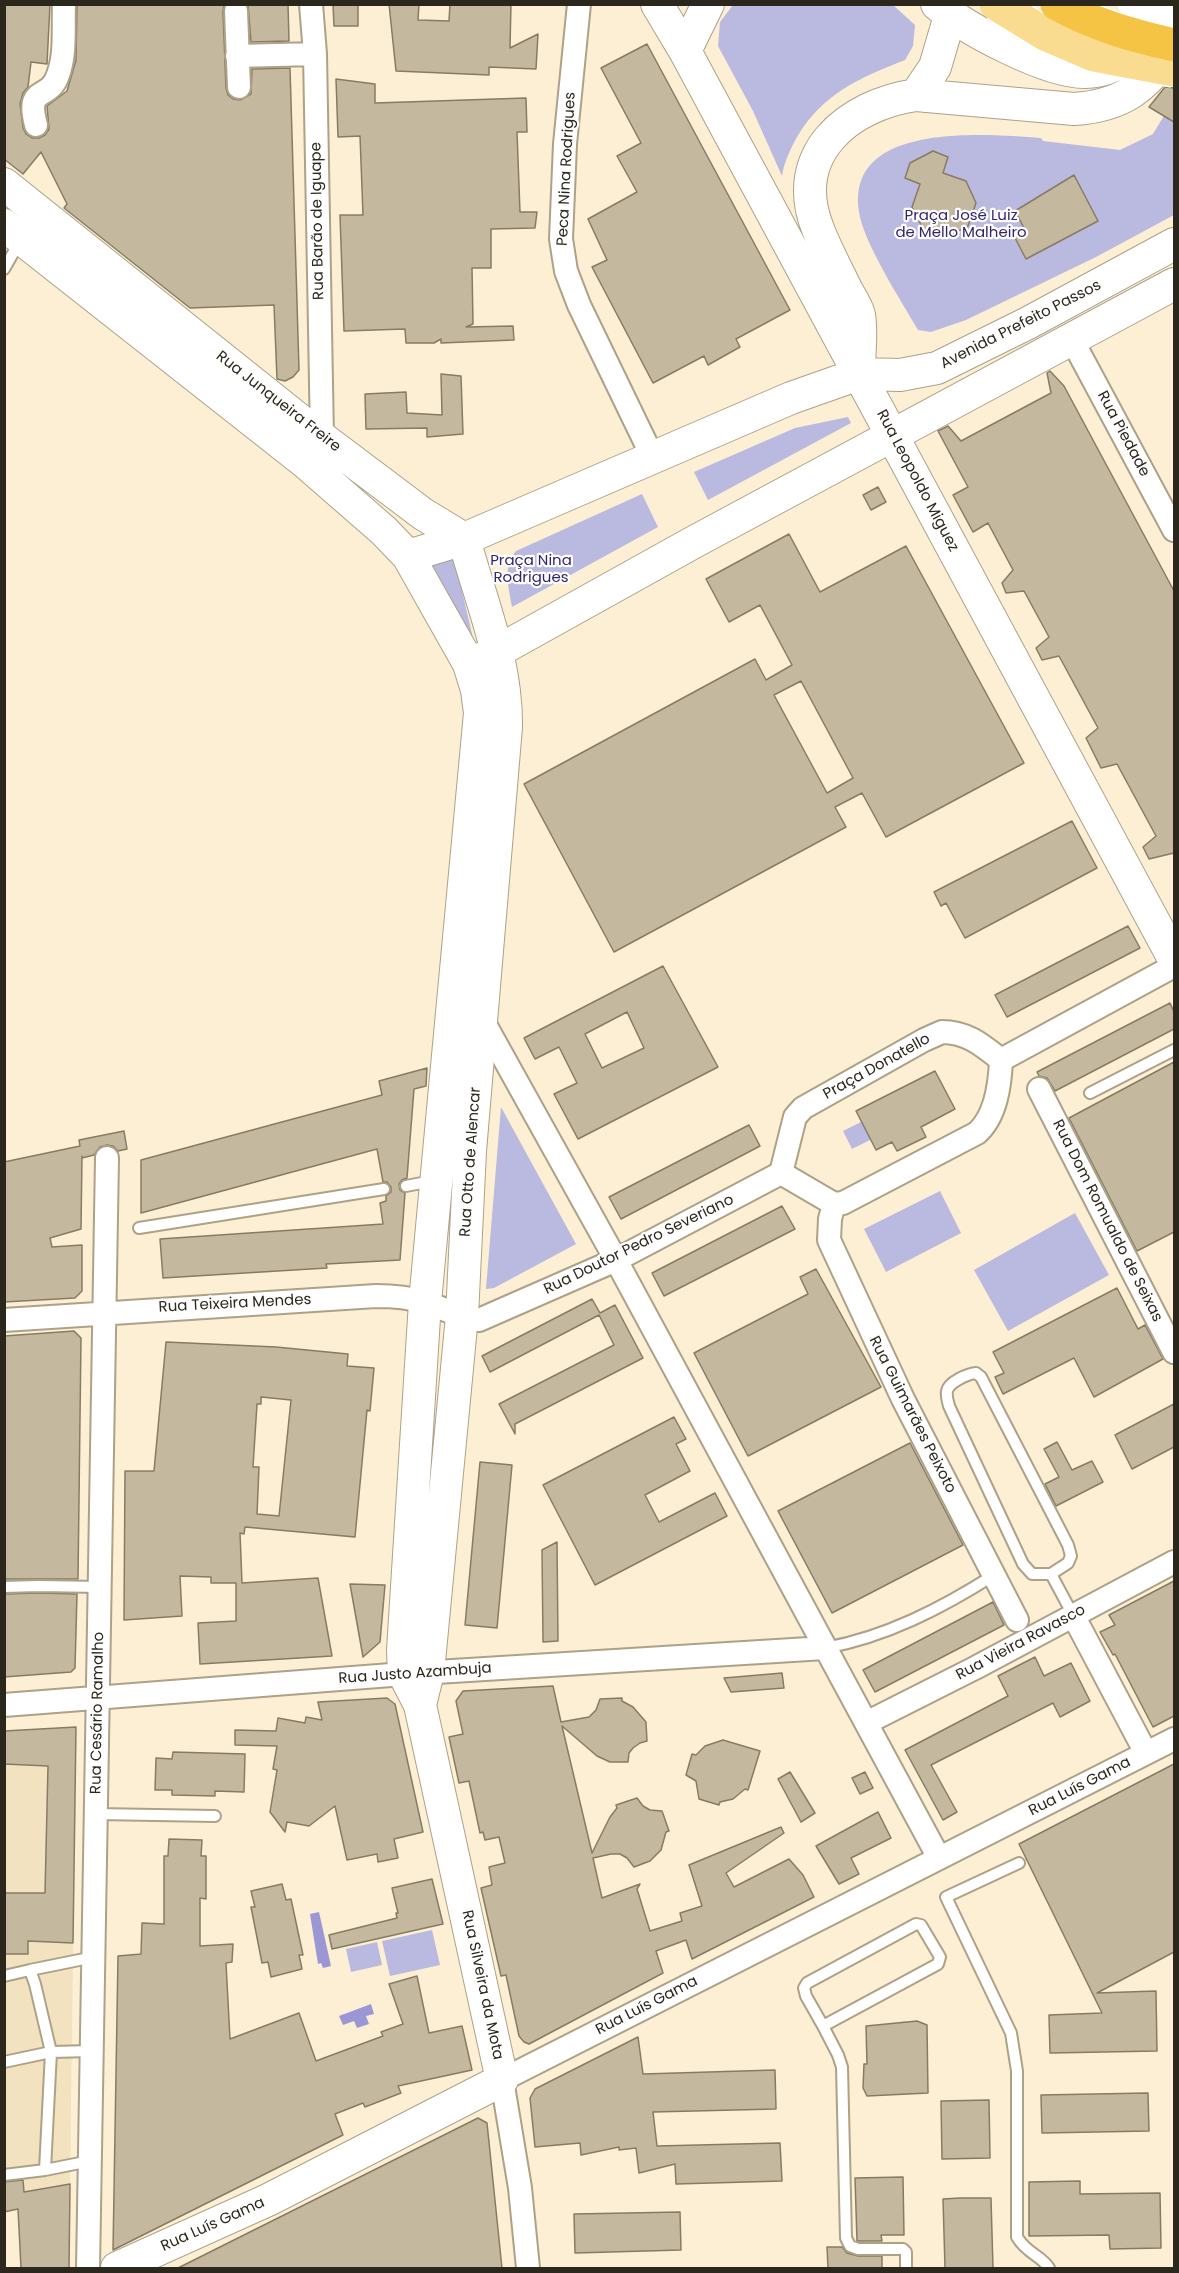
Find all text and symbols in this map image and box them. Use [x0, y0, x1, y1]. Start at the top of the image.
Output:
street label: Peca Nina Rodrigues [554, 92, 580, 246]
street label: Rua Barão de Iguape [308, 142, 328, 300]
park label: Praça José Luiz de Mello Malheiro [895, 207, 1027, 242]
street label: Avenida Prefeito Passos [938, 277, 1104, 373]
street label: Rua Junqueira Freire [212, 348, 344, 456]
street label: Rua Piedade [1093, 388, 1153, 480]
street label: Rua Leopoldo Miguez [872, 407, 962, 555]
park label: Praça Nina Rodrigues [490, 552, 572, 587]
street label: Praça Donatello [820, 1030, 934, 1104]
street label: Rua Otto de Alencar [457, 1086, 485, 1238]
street label: Rua Dom Romualdo de Seixas [1048, 1117, 1166, 1325]
street label: Rua Doutor Pedro Severiano [541, 1191, 737, 1299]
street label: Rua Teixeira Mendes [158, 1291, 312, 1317]
street label: Rua Guimarães Peixoto [865, 1333, 959, 1497]
street label: Rua Vieira Ravasco [953, 1601, 1089, 1685]
street label: Rua Cesário Ramalho [88, 1632, 108, 1794]
street label: Rua Justo Azambuja [338, 1660, 492, 1688]
street label: Rua Luís Gama [1026, 1754, 1134, 1820]
street label: Rua Silveira da Mota [457, 1908, 507, 2062]
street label: Rua Luís Gama [593, 1973, 701, 2039]
street label: Rua Luís Gama [158, 2194, 268, 2256]

